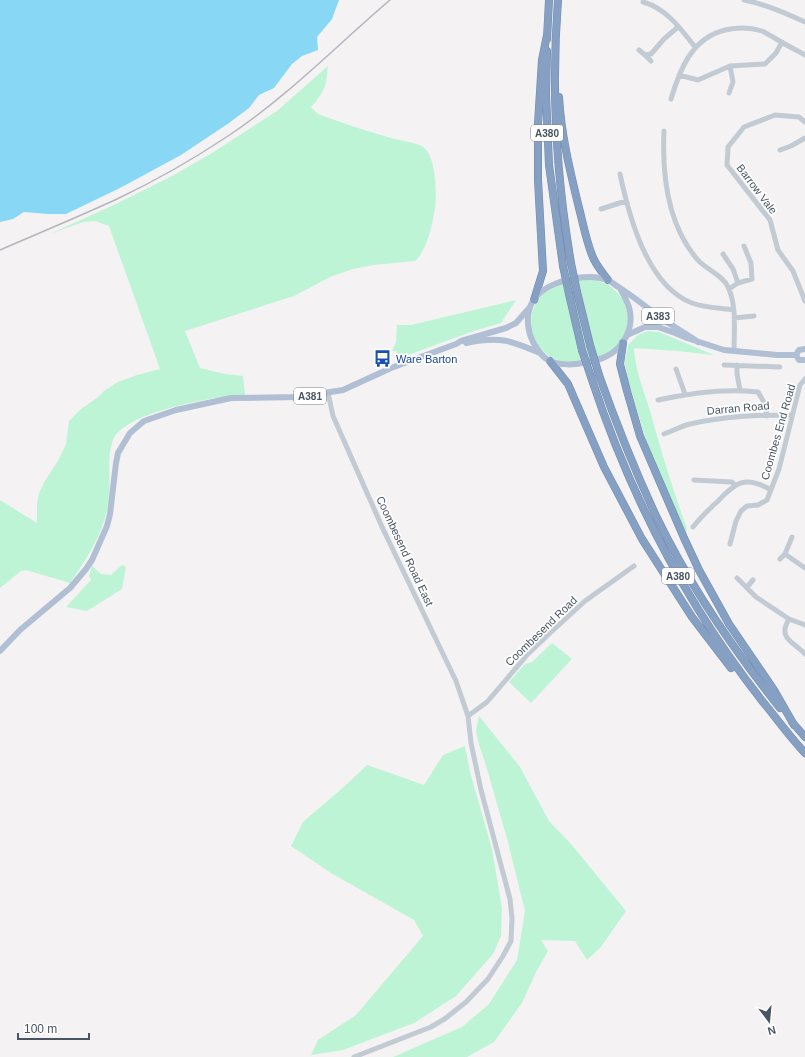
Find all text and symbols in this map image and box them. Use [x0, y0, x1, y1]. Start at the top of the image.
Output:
road number: A380 [531, 125, 563, 141]
street label: Barrow Vale [734, 162, 780, 216]
road number: A383 [642, 308, 674, 324]
bus stop icon: Ware Barton [373, 349, 393, 369]
place label: Ware Barton [396, 353, 457, 365]
street label: Coombes End Road [759, 383, 797, 481]
road number: A381 [294, 388, 326, 404]
street label: Darran Road [706, 399, 770, 417]
street label: Coombesend Road East [374, 494, 436, 608]
road number: A380 [662, 568, 694, 584]
street label: Coombesend Road [503, 594, 579, 668]
north arrow [749, 1001, 789, 1041]
scale bar [18, 1015, 89, 1041]
text: 100 m [24, 1022, 57, 1036]
text: N [766, 1024, 777, 1037]

